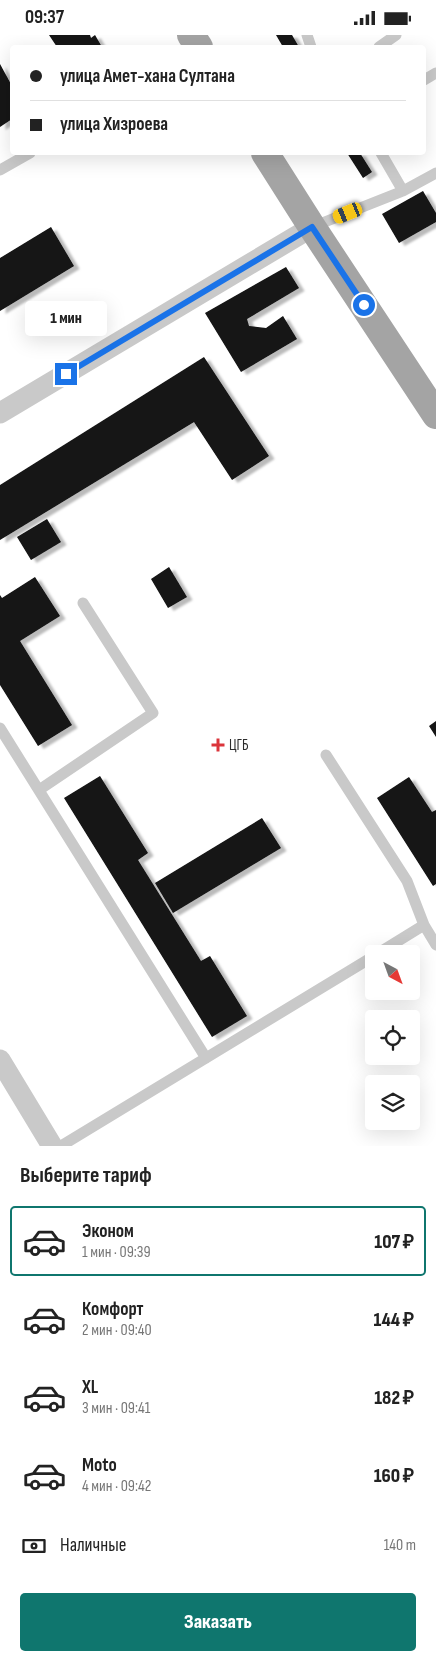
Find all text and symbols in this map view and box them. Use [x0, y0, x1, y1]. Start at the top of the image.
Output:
text: 09:37 [25, 6, 64, 29]
text: улица Амет-хана Султана [60, 65, 235, 88]
text: улица Хизроева [60, 113, 168, 136]
car [331, 200, 364, 226]
route start [353, 294, 375, 316]
callout: 1 мин [25, 301, 107, 337]
text: 1 мин [50, 309, 82, 328]
route end [55, 363, 77, 385]
place label: ЦГБ [229, 736, 249, 755]
marker: ЦГБ [211, 738, 225, 752]
north arrow [365, 945, 420, 1000]
map controls [365, 945, 420, 1130]
button: locate [365, 1010, 420, 1065]
button: layers [365, 1075, 420, 1130]
text: Выберите тариф [20, 1162, 152, 1189]
icon: car [22, 1219, 67, 1264]
text: Эконом [82, 1220, 134, 1243]
text: 107 ₽ [374, 1231, 414, 1254]
text: 1 мин · 09:39 [82, 1243, 151, 1262]
icon: car [22, 1297, 67, 1342]
text: Комфорт [82, 1298, 144, 1321]
text: 144 ₽ [373, 1309, 414, 1332]
text: 2 мин · 09:40 [82, 1321, 152, 1340]
icon: car [22, 1375, 67, 1420]
text: XL [82, 1376, 98, 1399]
text: 182 ₽ [374, 1387, 414, 1410]
text: 3 мин · 09:41 [82, 1399, 150, 1418]
icon: car [22, 1453, 67, 1498]
text: Moto [82, 1454, 117, 1477]
text: 160 ₽ [374, 1465, 414, 1488]
text: 4 мин · 09:42 [82, 1477, 151, 1496]
icon: cash [20, 1532, 48, 1560]
text: Наличные [60, 1534, 126, 1557]
text: 140 m [384, 1536, 416, 1555]
button: Заказать [20, 1593, 416, 1651]

